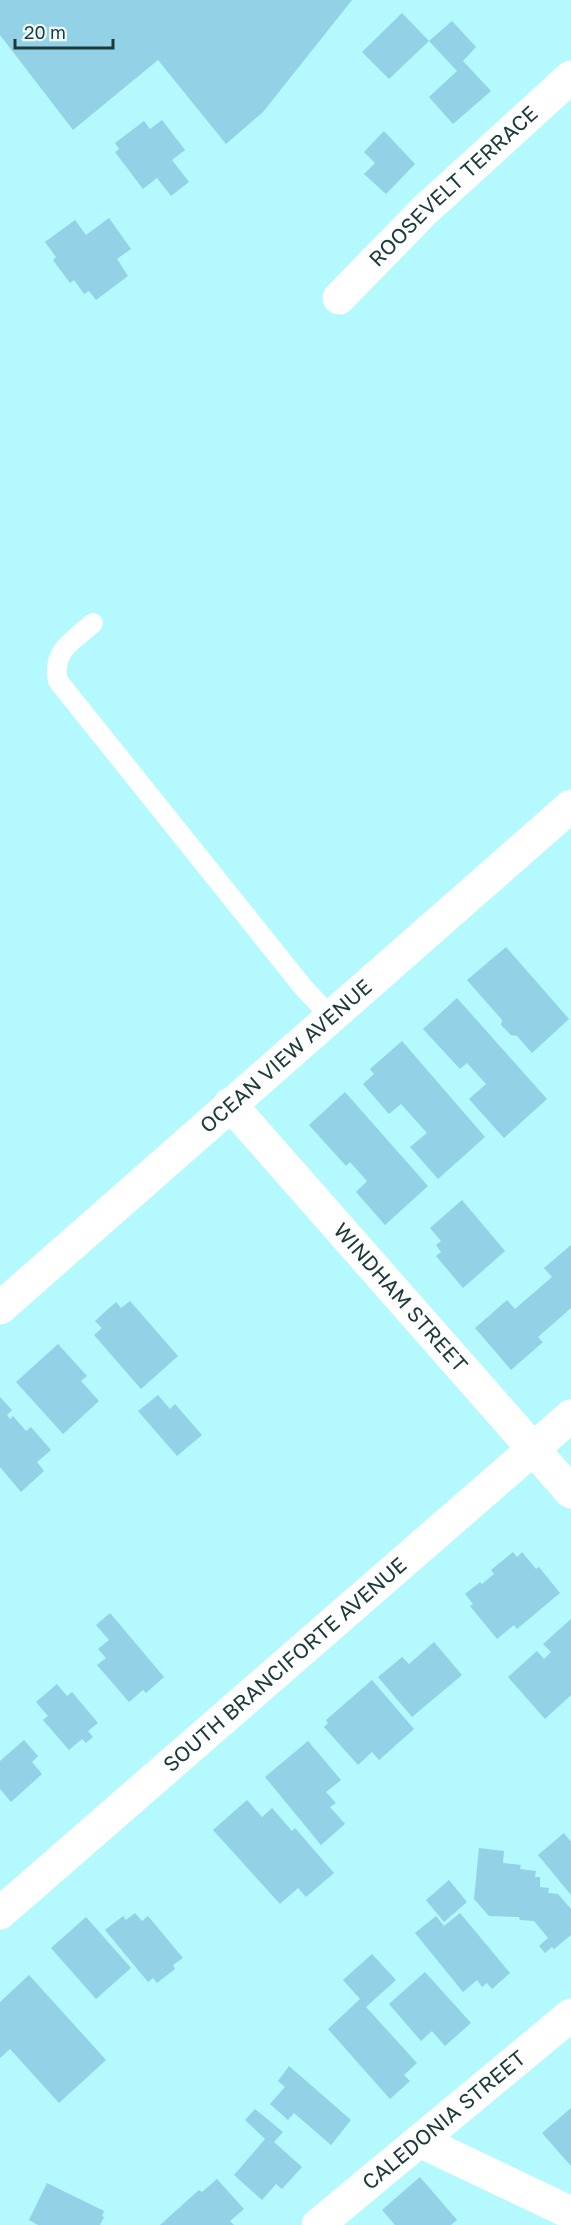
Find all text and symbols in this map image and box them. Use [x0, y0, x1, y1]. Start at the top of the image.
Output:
scale bar [15, 12, 112, 50]
text: 20 m [24, 21, 66, 43]
street label: ROOSEVELT TERRACE [363, 100, 543, 272]
street label: OCEAN VIEW AVENUE [194, 973, 377, 1138]
street label: WINDHAM STREET [329, 1217, 474, 1377]
street label: SOUTH BRANCIFORTE AVENUE [157, 1551, 412, 1777]
street label: CALEDONIA STREET [357, 2044, 530, 2195]

